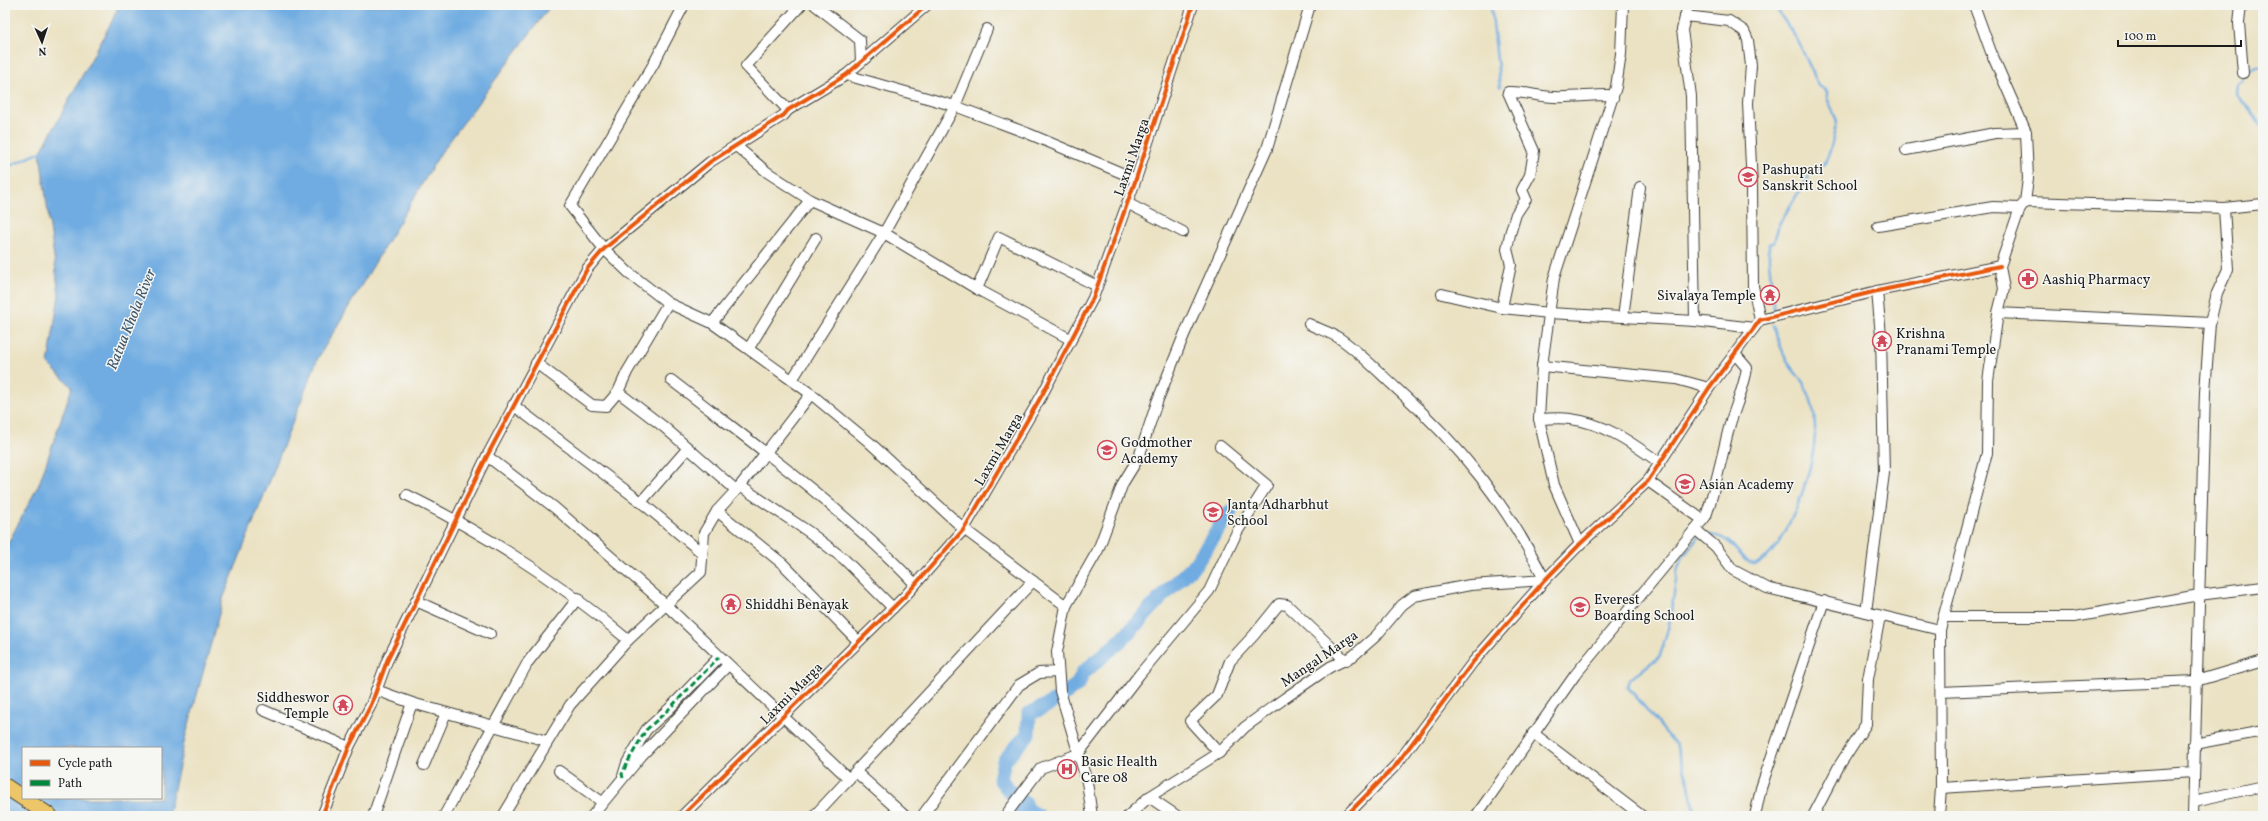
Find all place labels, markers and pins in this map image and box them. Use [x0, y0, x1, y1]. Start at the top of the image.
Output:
place label: Pashupati Sanskrit School [1762, 161, 1857, 196]
school or university icon: Pashupati Sanskrit School [1737, 166, 1759, 188]
pharmacy icon: Aashiq Pharmacy [2017, 268, 2039, 290]
place label: Aashiq Pharmacy [2042, 271, 2151, 290]
temple icon: Sivalaya Temple [1759, 284, 1781, 306]
place label: Sivalaya Temple [1657, 287, 1756, 306]
place label: Krishna Pranami Temple [1896, 325, 1997, 360]
temple icon: Krishna Pranami Temple [1871, 330, 1893, 352]
place label: Godmother Academy [1121, 434, 1192, 469]
school or university icon: Godmother Academy [1096, 439, 1118, 461]
school or university icon: Asian Academy [1674, 473, 1696, 495]
place label: Asian Academy [1699, 476, 1794, 495]
place label: Janta Adharbhut School [1227, 496, 1329, 531]
school or university icon: Janta Adharbhut School [1202, 501, 1224, 523]
place label: Everest Boarding School [1594, 591, 1694, 626]
temple icon: Shiddhi Benayak [720, 593, 742, 615]
place label: Shiddhi Benayak [745, 596, 849, 615]
school or university icon: Everest Boarding School [1569, 596, 1591, 618]
place label: Siddheswor Temple [257, 689, 329, 724]
temple icon: Siddheswor Temple [332, 694, 354, 716]
place label: Basic Health Care 08 [1081, 753, 1158, 788]
hospital icon: Basic Health Care 08 [1056, 758, 1078, 780]

